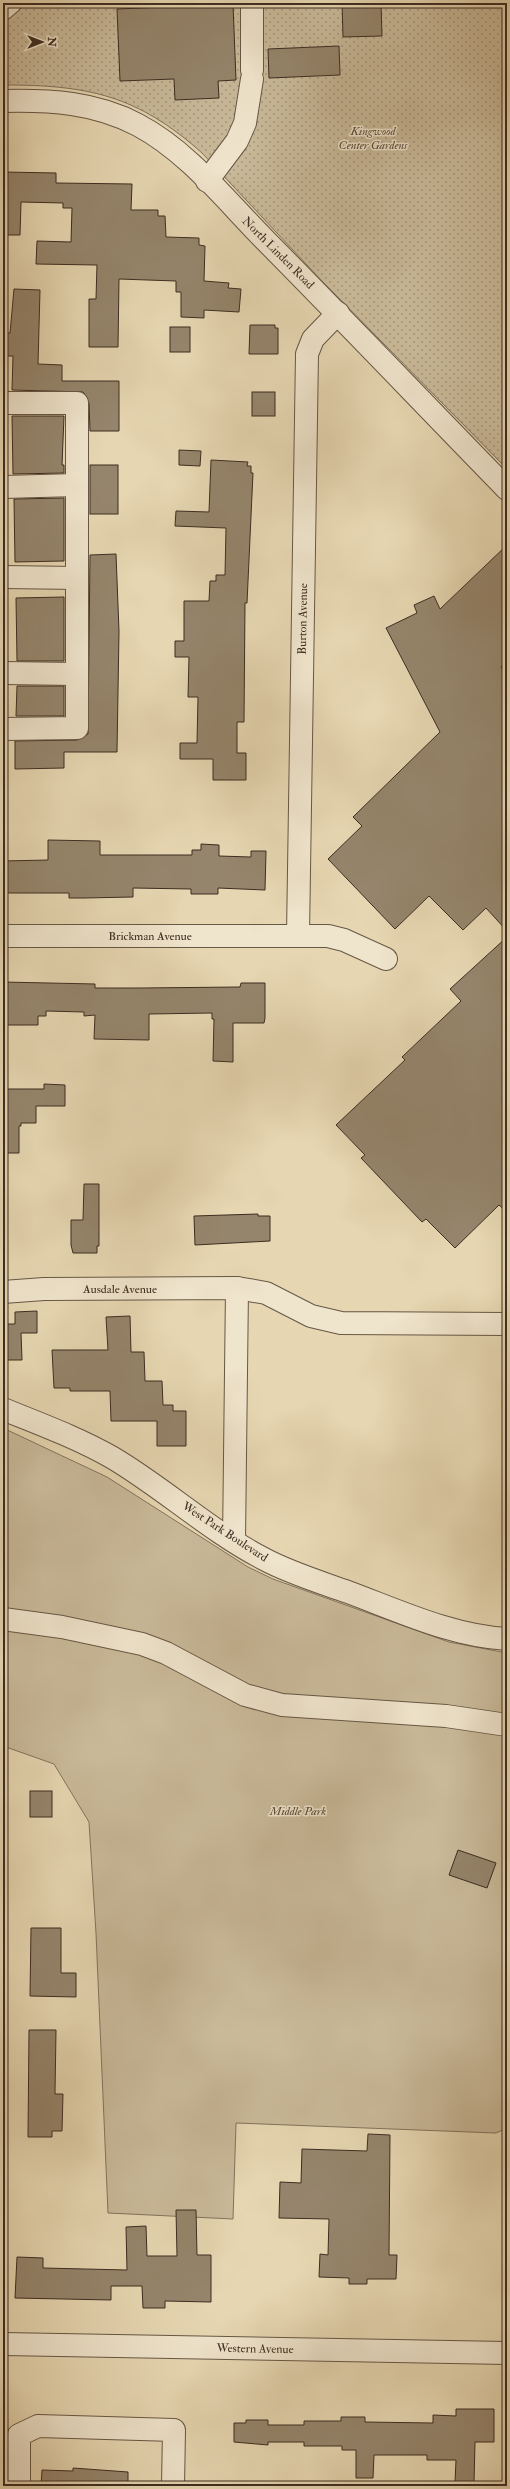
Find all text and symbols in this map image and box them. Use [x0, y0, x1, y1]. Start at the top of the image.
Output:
north arrow [22, 22, 62, 62]
text: N [45, 36, 58, 48]
park label: Kingwood Center Gardens [339, 124, 408, 153]
street label: North Linden Road [239, 214, 317, 292]
street label: Burton Avenue [295, 583, 311, 655]
street label: Brickman Avenue [108, 929, 192, 944]
street label: Ausdale Avenue [82, 1282, 157, 1297]
street label: West Park Boulevard [178, 1498, 271, 1565]
park label: Middle Park [269, 1804, 326, 1819]
street label: Western Avenue [215, 2341, 294, 2357]

